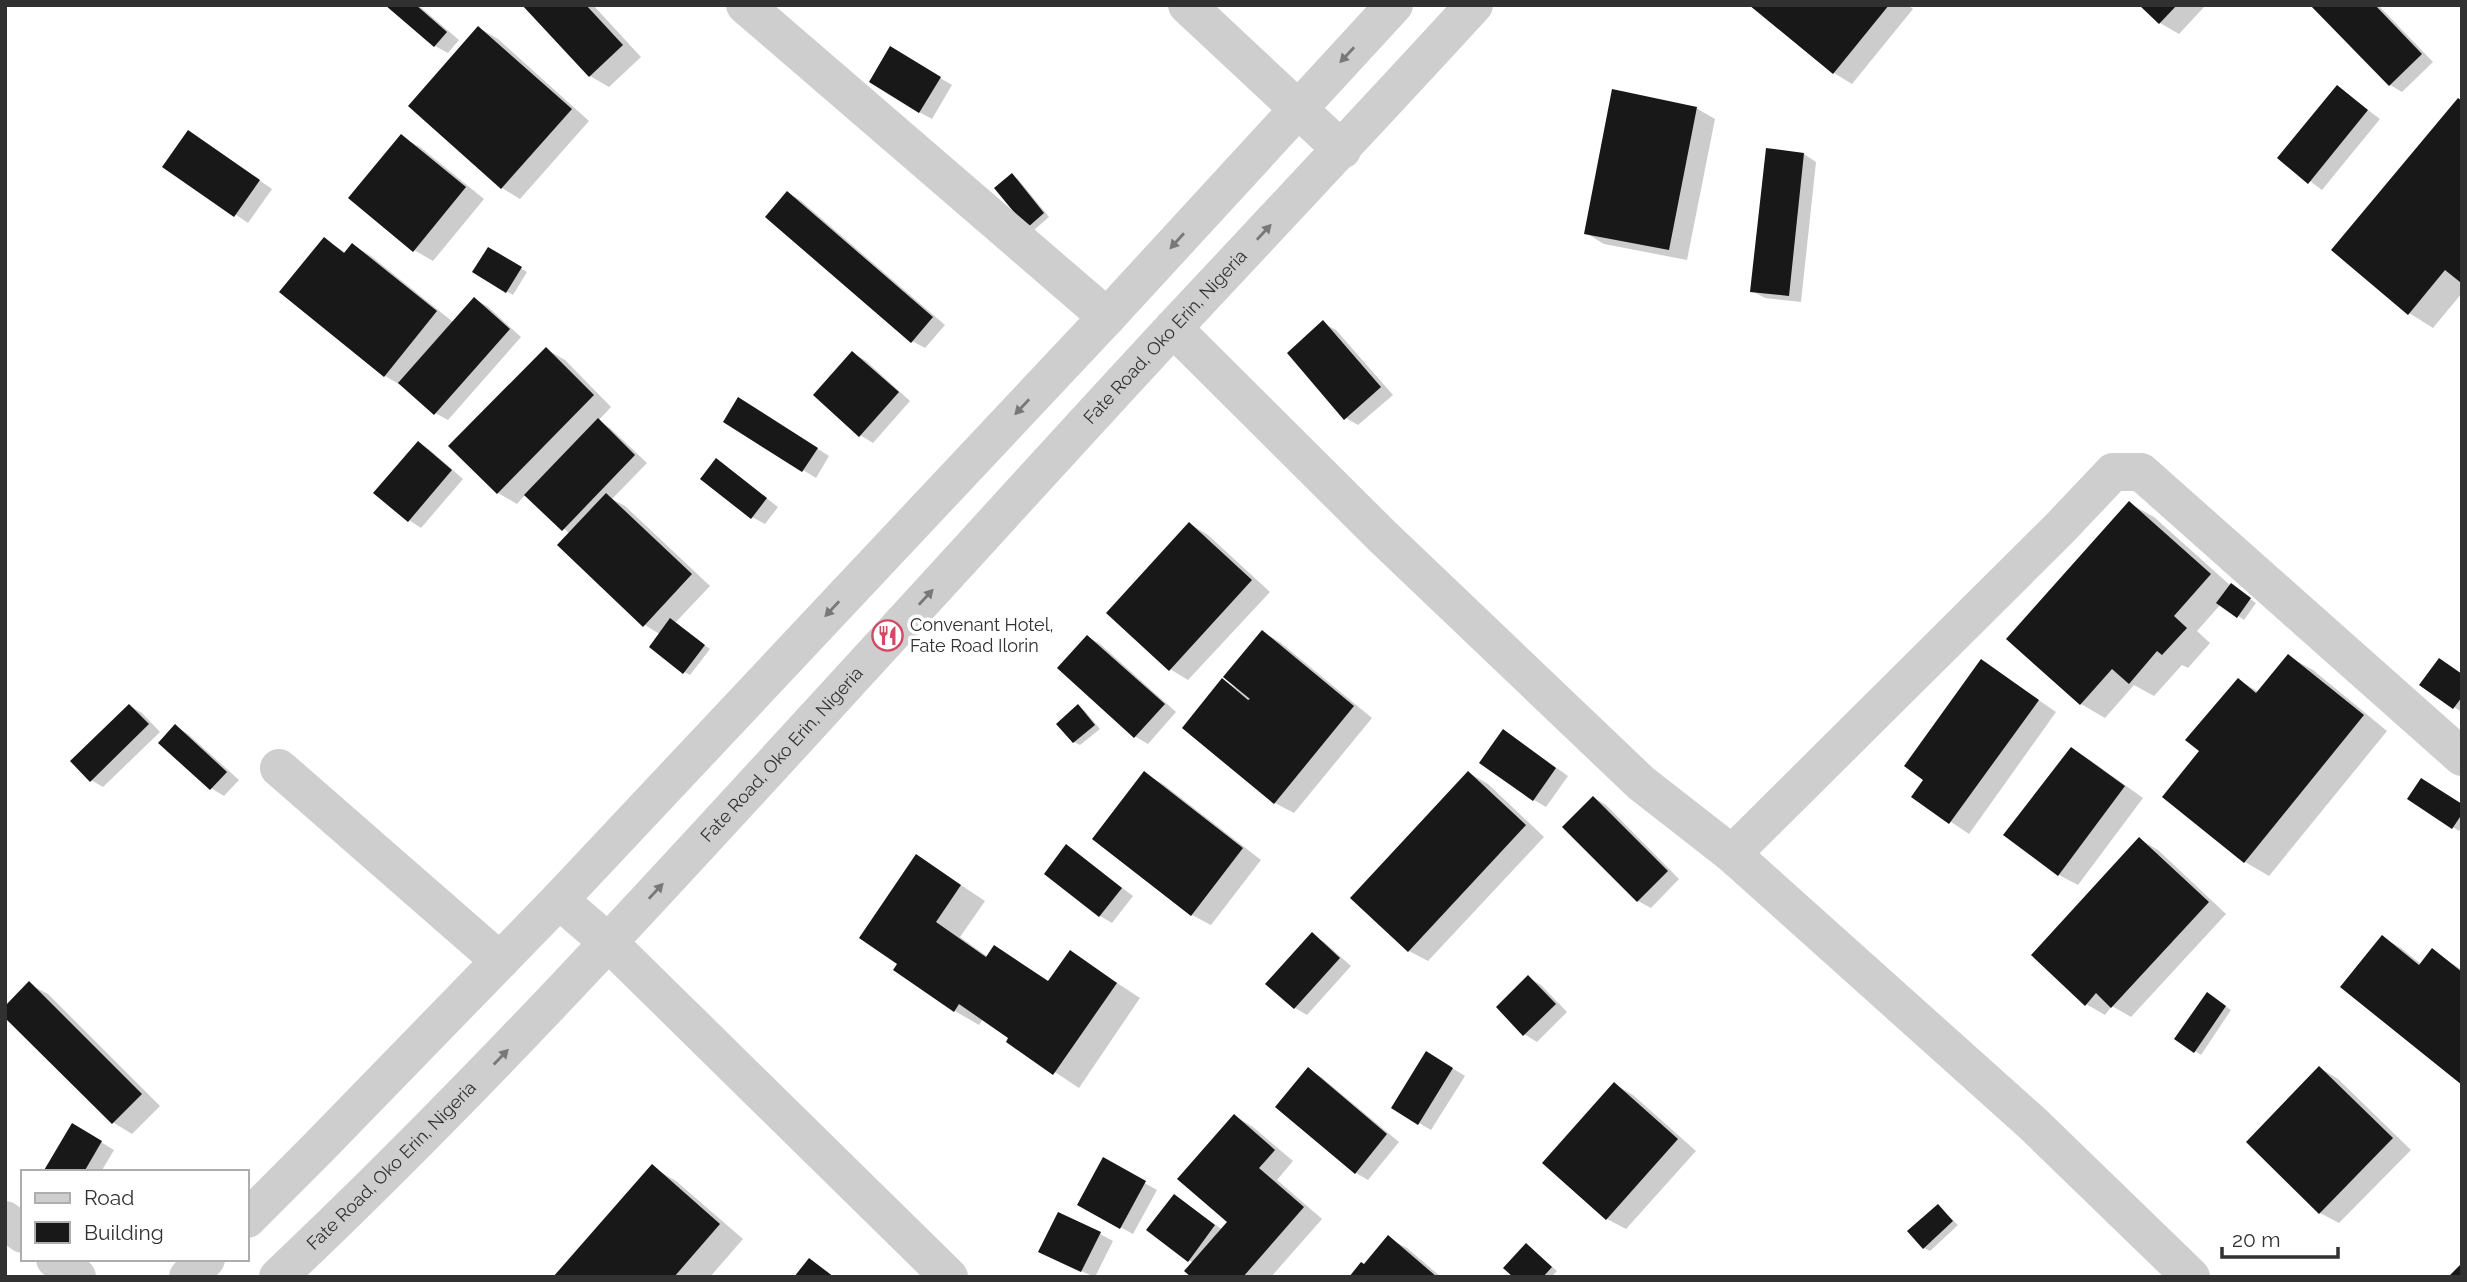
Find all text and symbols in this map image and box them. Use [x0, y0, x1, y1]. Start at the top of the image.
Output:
one-way arrow [1340, 46, 1356, 63]
one-way arrow [1256, 223, 1272, 241]
one-way arrow [1169, 232, 1185, 249]
street label: Fate Road, Oko Erin, Nigeria [1079, 245, 1251, 428]
one-way arrow [1014, 398, 1030, 415]
one-way arrow [918, 589, 934, 606]
one-way arrow [824, 600, 840, 617]
place label: Convenant Hotel, Fate Road Ilorin [910, 614, 1054, 656]
restaurant icon: Convenant Hotel, Fate Road Ilorin [870, 618, 904, 652]
street label: Fate Road, Oko Erin, Nigeria [696, 662, 867, 846]
one-way arrow [648, 883, 664, 900]
one-way arrow [492, 1048, 509, 1065]
street label: Fate Road, Oko Erin, Nigeria [302, 1077, 480, 1254]
legend [21, 1170, 248, 1261]
text: Road [84, 1185, 134, 1210]
scale bar [2222, 1216, 2338, 1260]
text: Building [84, 1220, 164, 1245]
text: 20 m [2232, 1227, 2280, 1252]

